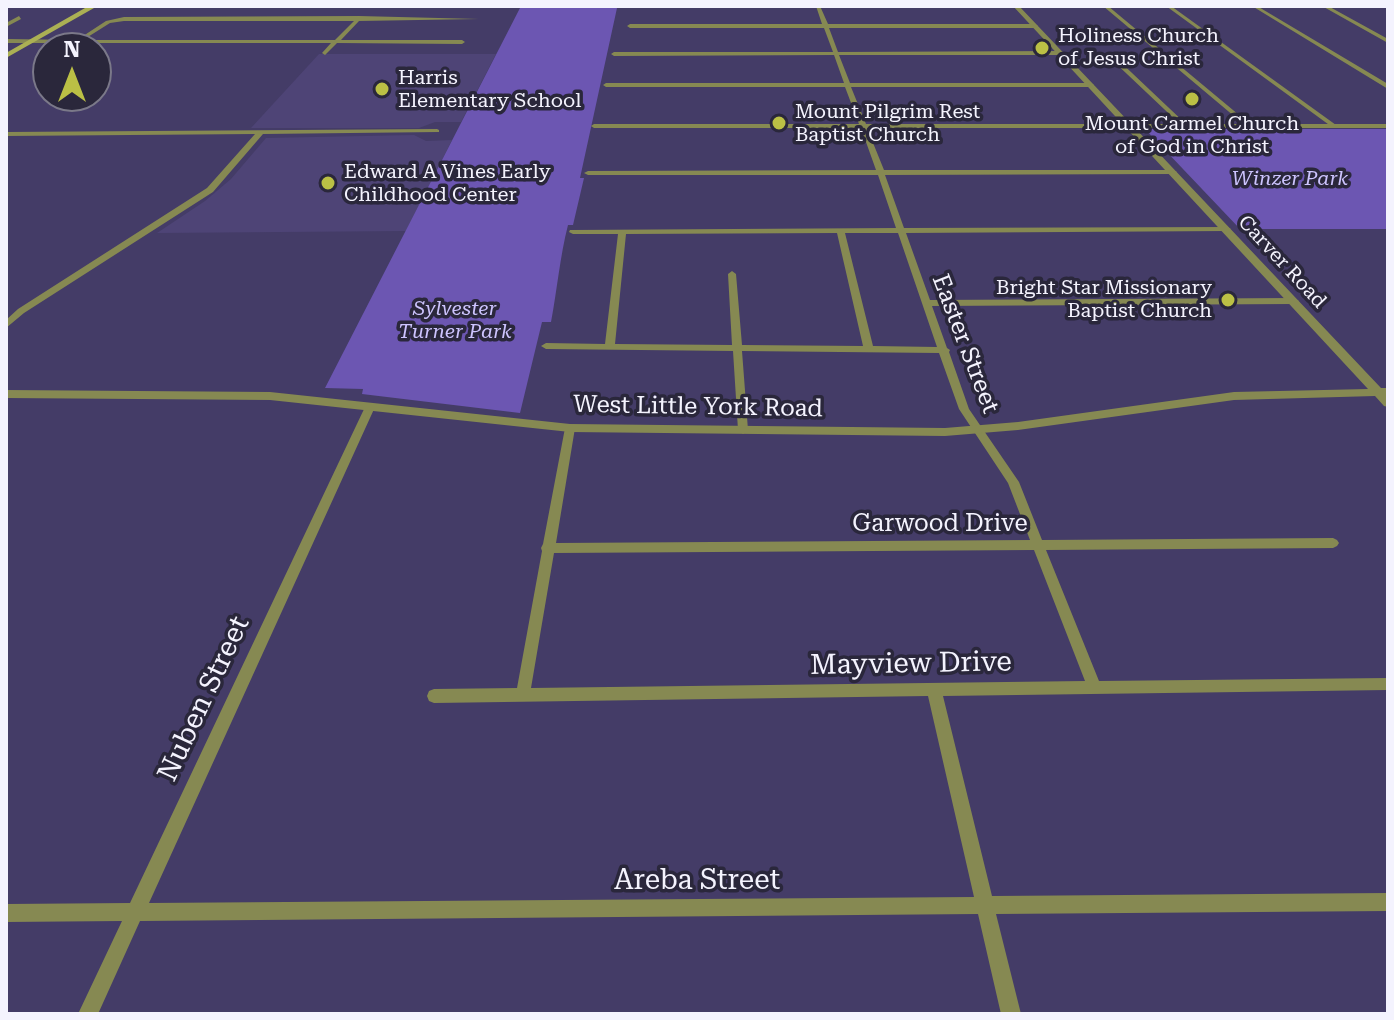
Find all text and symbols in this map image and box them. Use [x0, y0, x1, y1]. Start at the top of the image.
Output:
place label: Holiness Church of Jesus Christ [1058, 24, 1219, 71]
north arrow [32, 32, 112, 112]
text: N [64, 37, 80, 62]
marker: Holiness Church of Jesus Christ [1033, 39, 1051, 57]
place label: Harris Elementary School [398, 66, 581, 113]
marker: Harris Elementary School [373, 80, 391, 98]
marker: Mount Carmel Church of God in Christ [1183, 90, 1201, 108]
place label: Mount Pilgrim Rest Baptist Church [795, 100, 980, 147]
place label: Mount Carmel Church of God in Christ [1085, 112, 1299, 159]
marker: Mount Pilgrim Rest Baptist Church [770, 114, 788, 132]
place label: Edward A Vines Early Childhood Center [344, 160, 551, 207]
park label: Winzer Park [1232, 167, 1348, 191]
marker: Edward A Vines Early Childhood Center [319, 174, 337, 192]
street label: Carver Road [1233, 211, 1331, 313]
street label: Easter Street [925, 270, 1005, 418]
place label: Bright Star Missionary Baptist Church [996, 276, 1212, 323]
marker: Bright Star Missionary Baptist Church [1219, 291, 1237, 309]
park label: Sylvester Turner Park [398, 297, 512, 344]
street label: West Little York Road [573, 390, 823, 424]
street label: Garwood Drive [852, 510, 1028, 538]
street label: Nuben Street [151, 611, 257, 787]
street label: Mayview Drive [810, 645, 1012, 683]
street label: Areba Street [614, 864, 780, 898]

